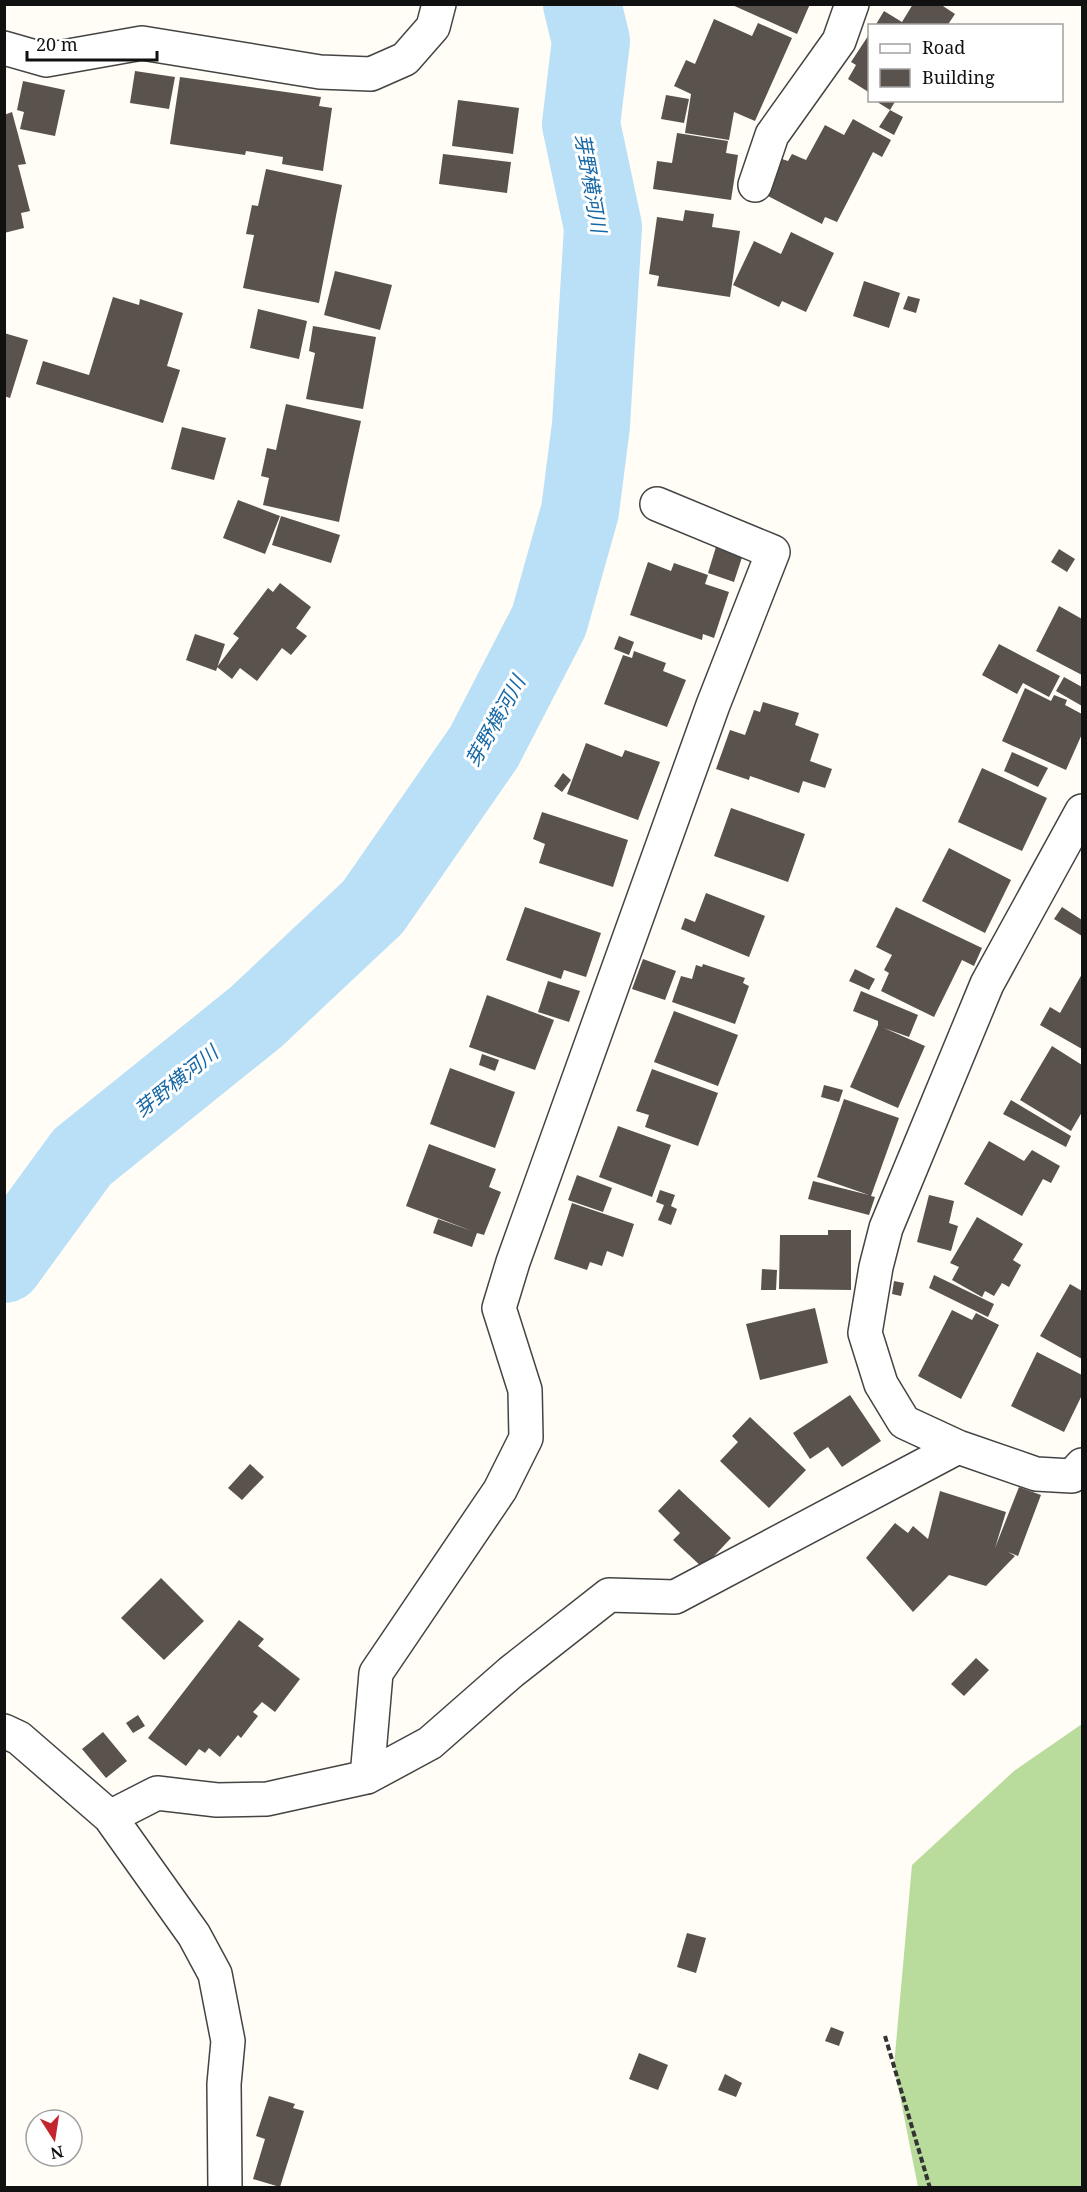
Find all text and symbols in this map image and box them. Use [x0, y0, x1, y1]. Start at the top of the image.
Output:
scale bar [27, 24, 158, 62]
legend [868, 24, 1063, 102]
text: 20 m [36, 32, 78, 56]
text: Road [922, 35, 965, 59]
text: Building [922, 65, 995, 89]
water label: 芽野横河川 [569, 131, 613, 237]
water label: 芽野横河川 [459, 669, 532, 771]
water label: 芽野横河川 [129, 1038, 225, 1123]
north arrow [24, 2108, 84, 2168]
text: N [48, 2141, 66, 2165]

